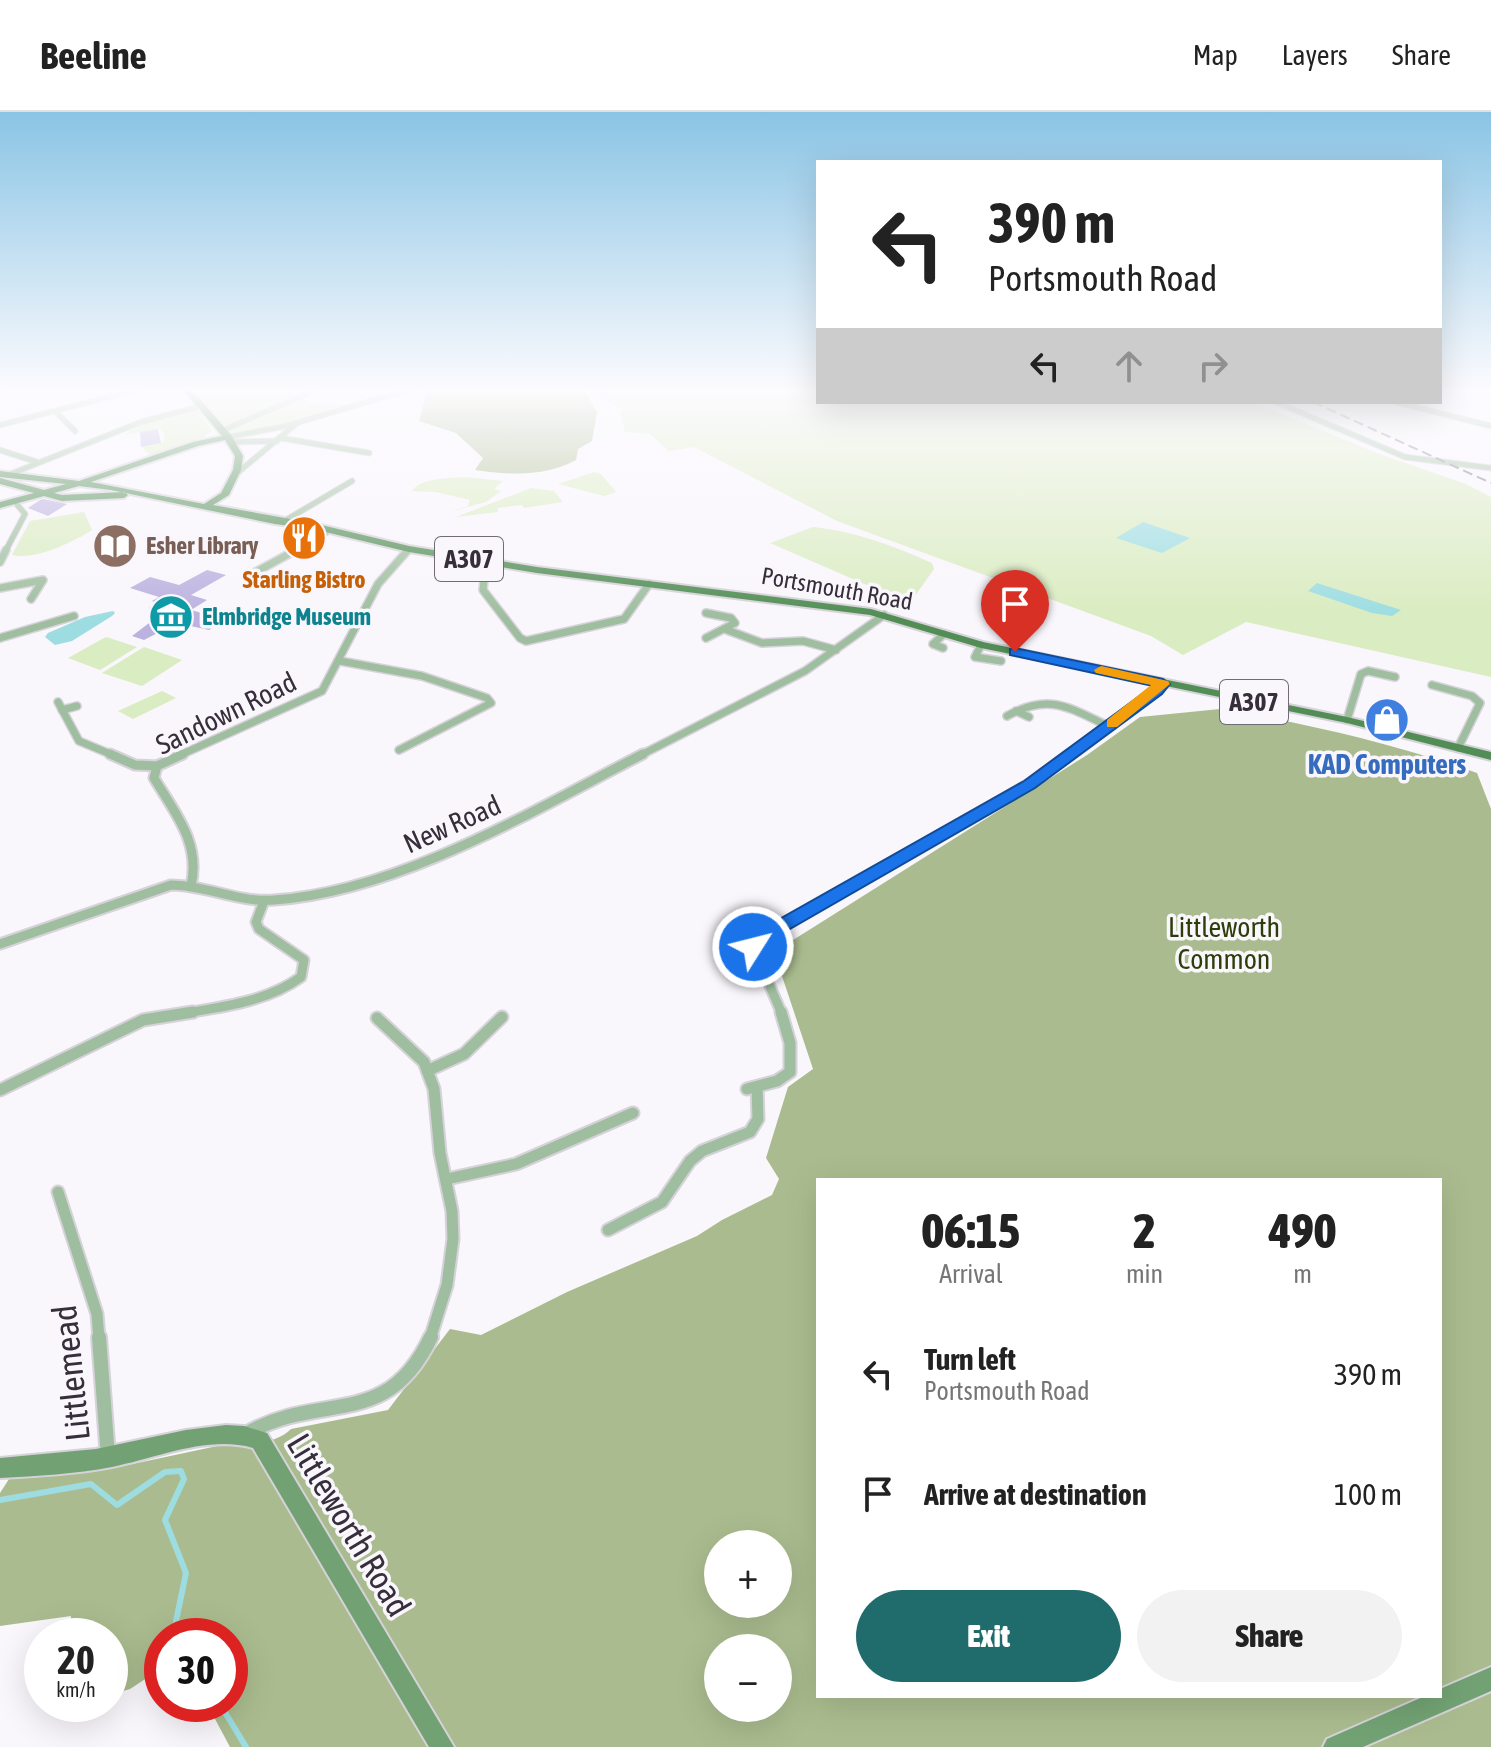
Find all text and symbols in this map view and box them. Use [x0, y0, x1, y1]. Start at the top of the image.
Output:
text: Beeline [40, 34, 147, 77]
text: Map [1193, 39, 1238, 71]
text: Layers [1282, 39, 1348, 71]
text: Share [1392, 39, 1451, 71]
text: 390 m [988, 191, 1115, 255]
icon: left [856, 192, 960, 296]
text: Portsmouth Road [988, 257, 1217, 299]
icon: left [1023, 344, 1067, 388]
icon: ahead [1107, 344, 1151, 388]
icon: right [1191, 344, 1235, 388]
restaurant icon: Starling Bistro [280, 514, 328, 562]
library icon: Esher Library [91, 522, 139, 570]
place label: Esher Library [146, 532, 259, 559]
road number: A307 [435, 537, 503, 581]
street label: Portsmouth Road [759, 562, 915, 615]
place label: Starling Bistro [243, 566, 366, 593]
pin [981, 570, 1049, 652]
icon: arrive [993, 582, 1037, 626]
museum icon: Elmbridge Museum [147, 593, 195, 641]
place label: Elmbridge Museum [202, 603, 371, 630]
street label: Sandown Road [151, 665, 301, 761]
road number: A307 [1220, 680, 1288, 724]
shop icon: KAD Computers [1363, 696, 1411, 744]
place label: KAD Computers [1308, 748, 1466, 780]
street label: New Road [398, 788, 506, 860]
position arrow [711, 905, 795, 989]
park label: Littleworth Common [1168, 911, 1280, 975]
text: 06:15 [922, 1203, 1020, 1258]
text: 2 [1133, 1203, 1156, 1258]
text: 490 [1269, 1203, 1336, 1258]
text: Arrival [939, 1259, 1003, 1289]
text: min [1126, 1259, 1163, 1289]
text: m [1293, 1259, 1312, 1289]
street label: Littlemead [44, 1303, 97, 1443]
text: Turn left [924, 1342, 1016, 1376]
icon: left [856, 1352, 900, 1396]
text: 390 m [1334, 1357, 1402, 1391]
text: Portsmouth Road [924, 1376, 1090, 1406]
street label: Littleworth Road [280, 1426, 419, 1623]
icon: arrive [856, 1472, 900, 1516]
text: Arrive at destination [924, 1477, 1146, 1511]
text: 100 m [1334, 1477, 1402, 1511]
map controls [704, 1530, 792, 1722]
button: + [704, 1530, 792, 1618]
button: Exit [856, 1590, 1121, 1682]
button: Share [1137, 1590, 1402, 1682]
speed limit sign: 30 [144, 1618, 248, 1722]
button: − [704, 1634, 792, 1722]
text: 20 [57, 1637, 95, 1682]
text: km/h [56, 1678, 96, 1701]

